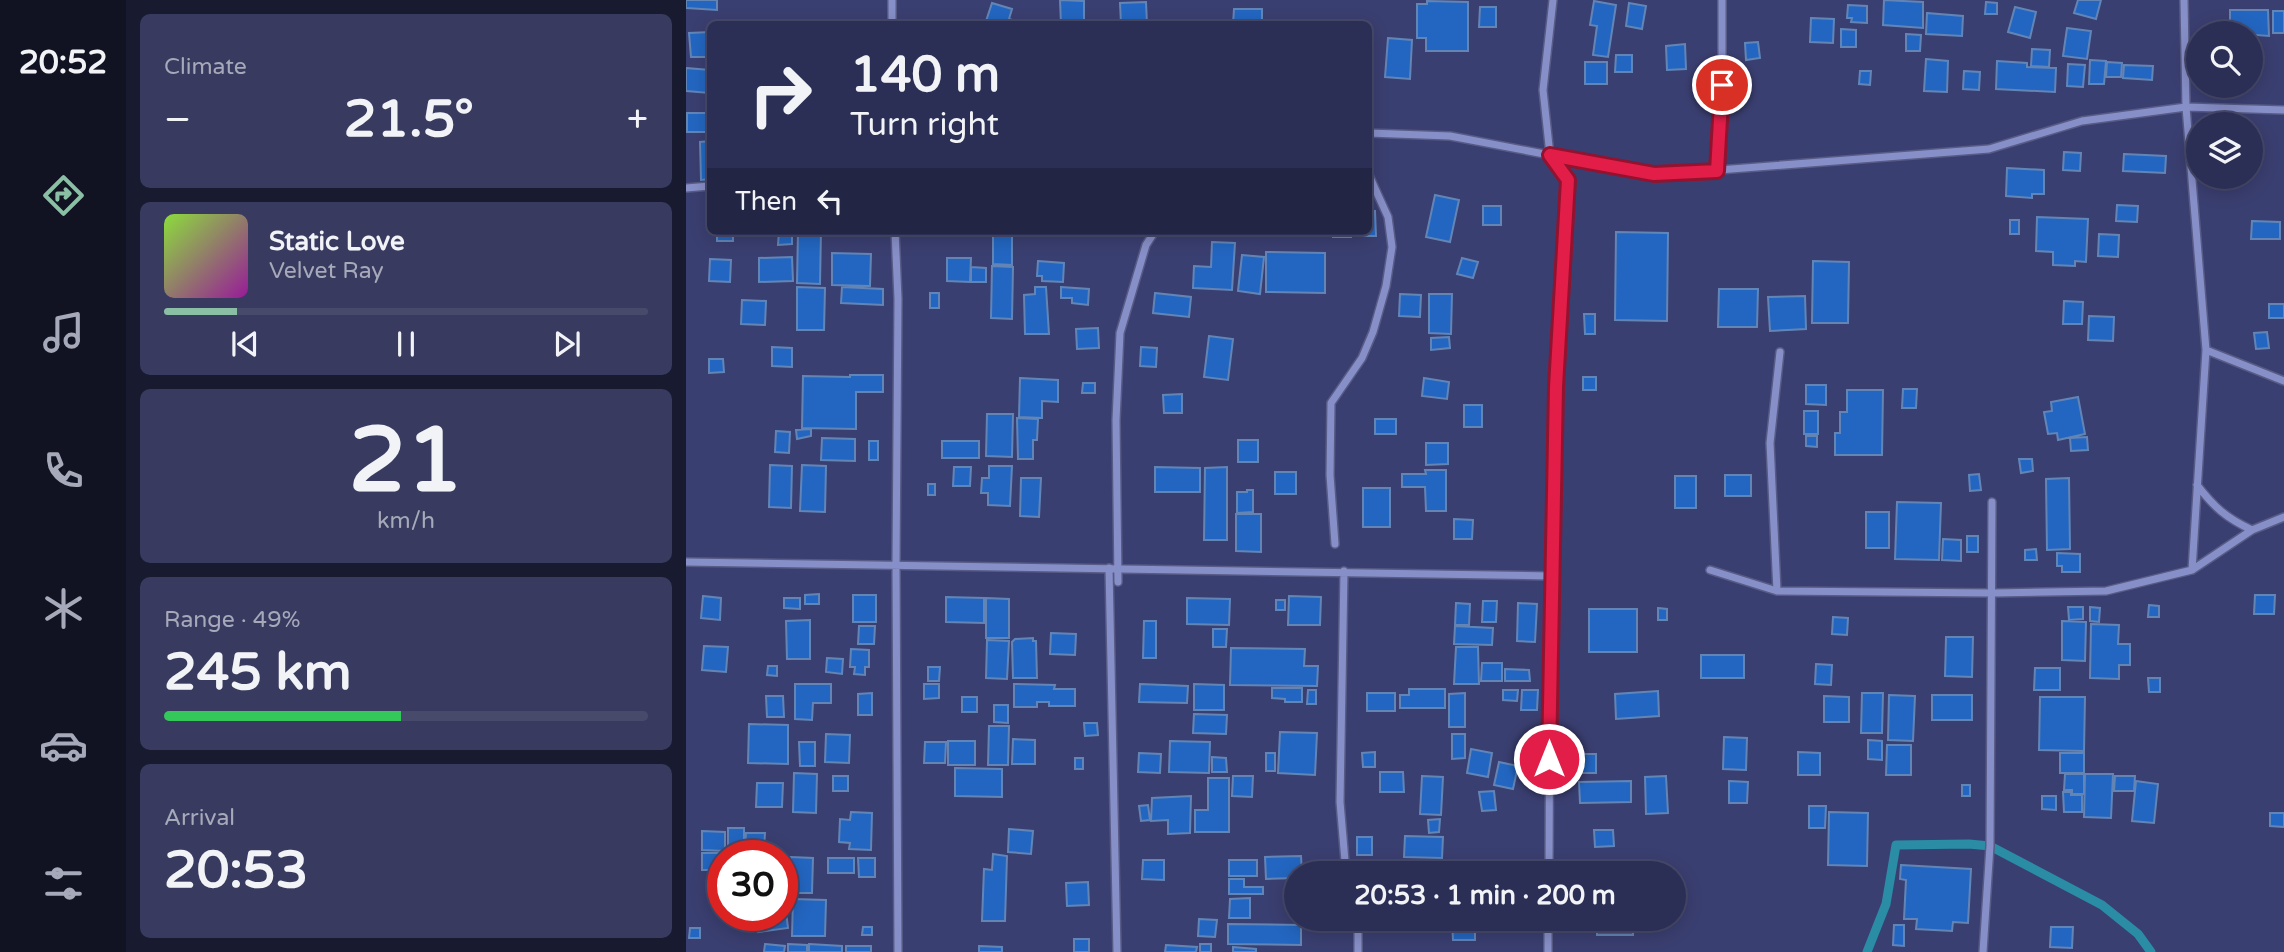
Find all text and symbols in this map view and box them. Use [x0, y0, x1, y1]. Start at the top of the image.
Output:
map controls [2186, 21, 2263, 189]
button: search [2186, 21, 2263, 98]
text: 20:52 [19, 44, 107, 82]
text: 140 m [850, 46, 1000, 105]
icon: right [735, 49, 826, 140]
text: Climate [164, 53, 247, 81]
pin [1692, 55, 1752, 115]
icon: arrive [1703, 66, 1741, 104]
text: 21.5° [344, 88, 474, 151]
text: − [164, 97, 191, 143]
text: + [627, 97, 648, 143]
text: Turn right [850, 106, 999, 144]
button: layers [2186, 112, 2263, 189]
icon: directions [39, 171, 88, 220]
icon: left [811, 182, 849, 220]
text: Then [735, 186, 797, 217]
text: Static Love [269, 226, 405, 257]
text: Velvet Ray [269, 257, 384, 285]
icon: music [39, 308, 88, 357]
icon: previous [226, 325, 264, 363]
icon: pause [387, 325, 425, 363]
icon: next [548, 325, 586, 363]
text: 21 [349, 406, 463, 516]
icon: phone [39, 446, 88, 495]
text: km/h [377, 507, 435, 535]
icon: climate [39, 584, 88, 633]
text: Range · 49% [164, 606, 300, 634]
text: 245 km [164, 641, 352, 704]
icon: car [39, 721, 88, 770]
position arrow [1512, 722, 1586, 796]
text: Arrival [164, 804, 235, 832]
text: 20:53 [164, 839, 308, 902]
speed limit sign: 30 [707, 840, 798, 931]
icon: filters [39, 859, 88, 908]
text: 20:53 · 1 min · 200 m [1354, 880, 1616, 911]

